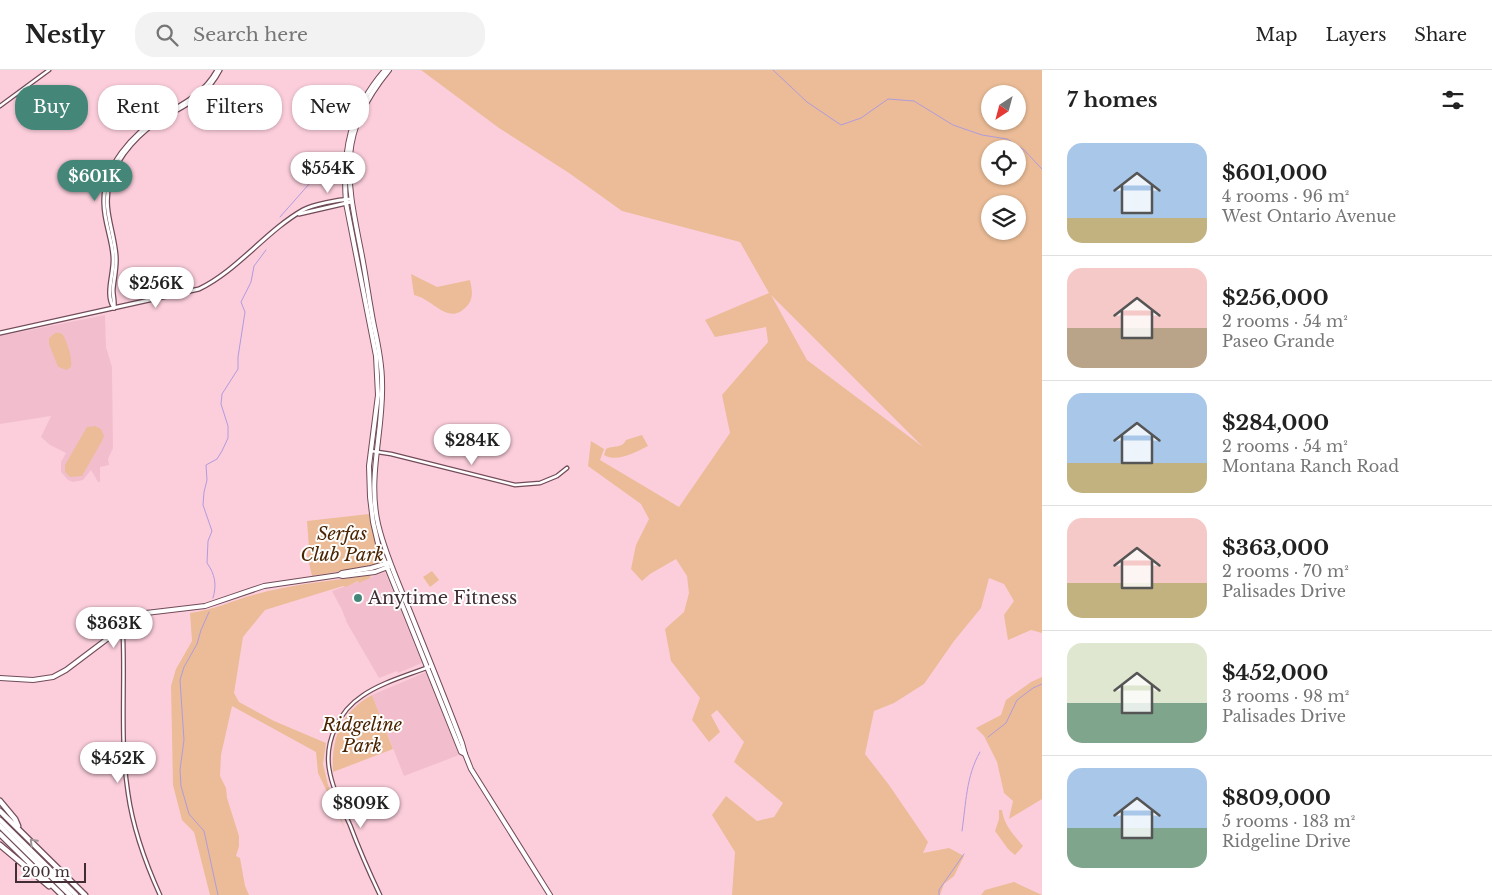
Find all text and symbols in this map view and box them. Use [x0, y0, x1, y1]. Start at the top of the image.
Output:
search box [135, 12, 485, 57]
text: Nestly [25, 20, 105, 49]
icon: search [153, 21, 181, 49]
text: Search here [193, 23, 308, 46]
text: Map [1256, 24, 1297, 46]
text: Layers [1325, 24, 1386, 46]
text: Share [1414, 24, 1467, 46]
chip: Buy [15, 85, 88, 130]
chip: Rent [98, 85, 178, 130]
chip: Filters [188, 85, 282, 130]
chip: New [292, 85, 369, 130]
north arrow [981, 85, 1026, 130]
map controls [981, 85, 1026, 240]
icon: filters [1439, 86, 1467, 114]
text: 7 homes [1067, 87, 1158, 113]
button: locate [981, 140, 1026, 185]
pin: $554K [293, 152, 363, 194]
text: $554K [301, 158, 355, 178]
pin: $601K [60, 160, 130, 202]
text: $601,000 [1222, 160, 1327, 186]
icon: home [1107, 163, 1167, 223]
text: $601K [68, 166, 122, 186]
text: 4 rooms · 96 m² [1222, 186, 1349, 206]
button: layers [981, 195, 1026, 240]
text: West Ontario Avenue [1222, 206, 1396, 226]
pin: $256K [121, 266, 191, 309]
text: $256K [129, 273, 183, 293]
text: $256,000 [1222, 285, 1329, 311]
icon: home [1107, 288, 1167, 348]
text: 2 rooms · 54 m² [1222, 311, 1348, 331]
text: Paseo Grande [1222, 331, 1335, 351]
text: $284,000 [1222, 410, 1329, 436]
icon: home [1107, 413, 1167, 473]
pin: $284K [437, 424, 507, 466]
text: $284K [445, 430, 499, 450]
text: 2 rooms · 54 m² [1222, 436, 1348, 456]
text: Montana Ranch Road [1222, 456, 1399, 476]
park label: Serfas Club Park [300, 523, 384, 566]
text: $363,000 [1222, 535, 1329, 561]
icon: home [1107, 538, 1167, 598]
text: 2 rooms · 70 m² [1222, 561, 1349, 581]
text: Palisades Drive [1222, 581, 1346, 601]
place label: Anytime Fitness [367, 587, 517, 609]
marker: Anytime Fitness [352, 592, 364, 604]
pin: $363K [79, 606, 149, 649]
text: $363K [87, 613, 141, 633]
text: $452,000 [1222, 660, 1328, 686]
icon: home [1107, 663, 1167, 723]
text: 3 rooms · 98 m² [1222, 686, 1349, 706]
text: Palisades Drive [1222, 706, 1346, 726]
park label: Ridgeline Park [321, 714, 402, 757]
pin: $452K [83, 742, 153, 784]
text: $452K [91, 748, 145, 768]
text: $809,000 [1222, 785, 1331, 811]
pin: $809K [326, 786, 396, 829]
icon: home [1107, 788, 1167, 848]
text: $809K [333, 793, 389, 813]
text: 5 rooms · 183 m² [1222, 811, 1355, 831]
text: Ridgeline Drive [1222, 831, 1351, 851]
one-way arrow [30, 839, 39, 848]
scale bar [15, 860, 86, 883]
text: 200 m [22, 863, 70, 881]

